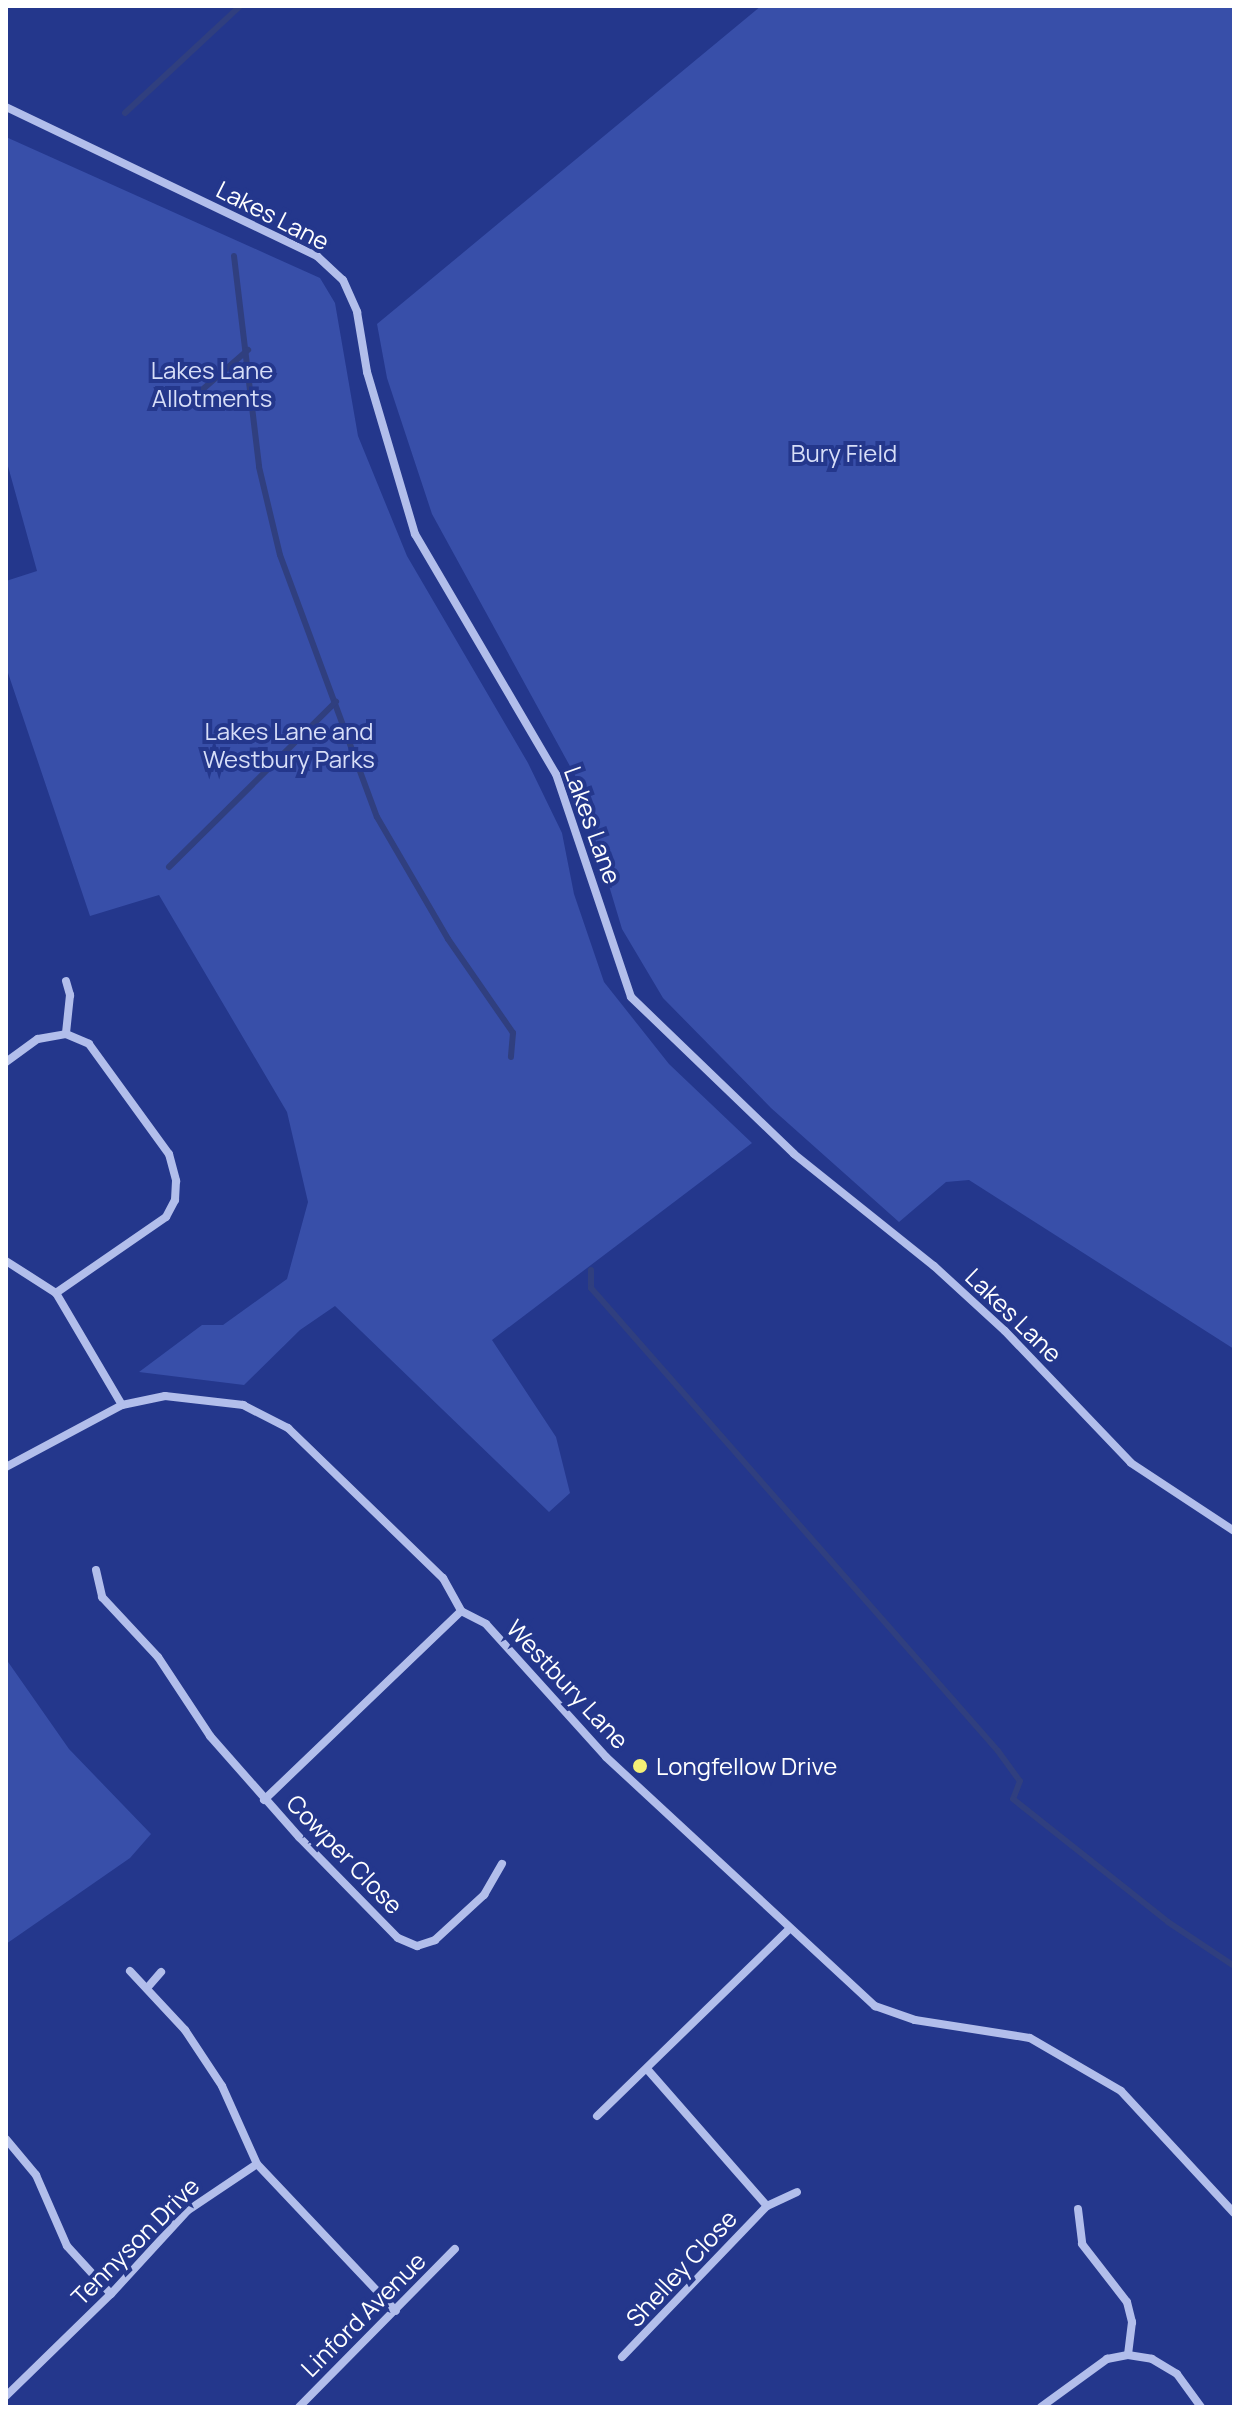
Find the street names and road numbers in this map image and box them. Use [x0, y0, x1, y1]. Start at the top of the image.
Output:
street label: Lakes Lane [212, 174, 334, 256]
street label: Lakes Lane [559, 763, 627, 887]
street label: Lakes Lane [960, 1262, 1068, 1368]
street label: Westbury Lane [501, 1614, 635, 1754]
street label: Cowper Close [281, 1788, 409, 1920]
street label: Tennyson Drive [65, 2171, 205, 2311]
street label: Shelley Close [620, 2204, 742, 2332]
street label: Linford Avenue [295, 2246, 431, 2382]

